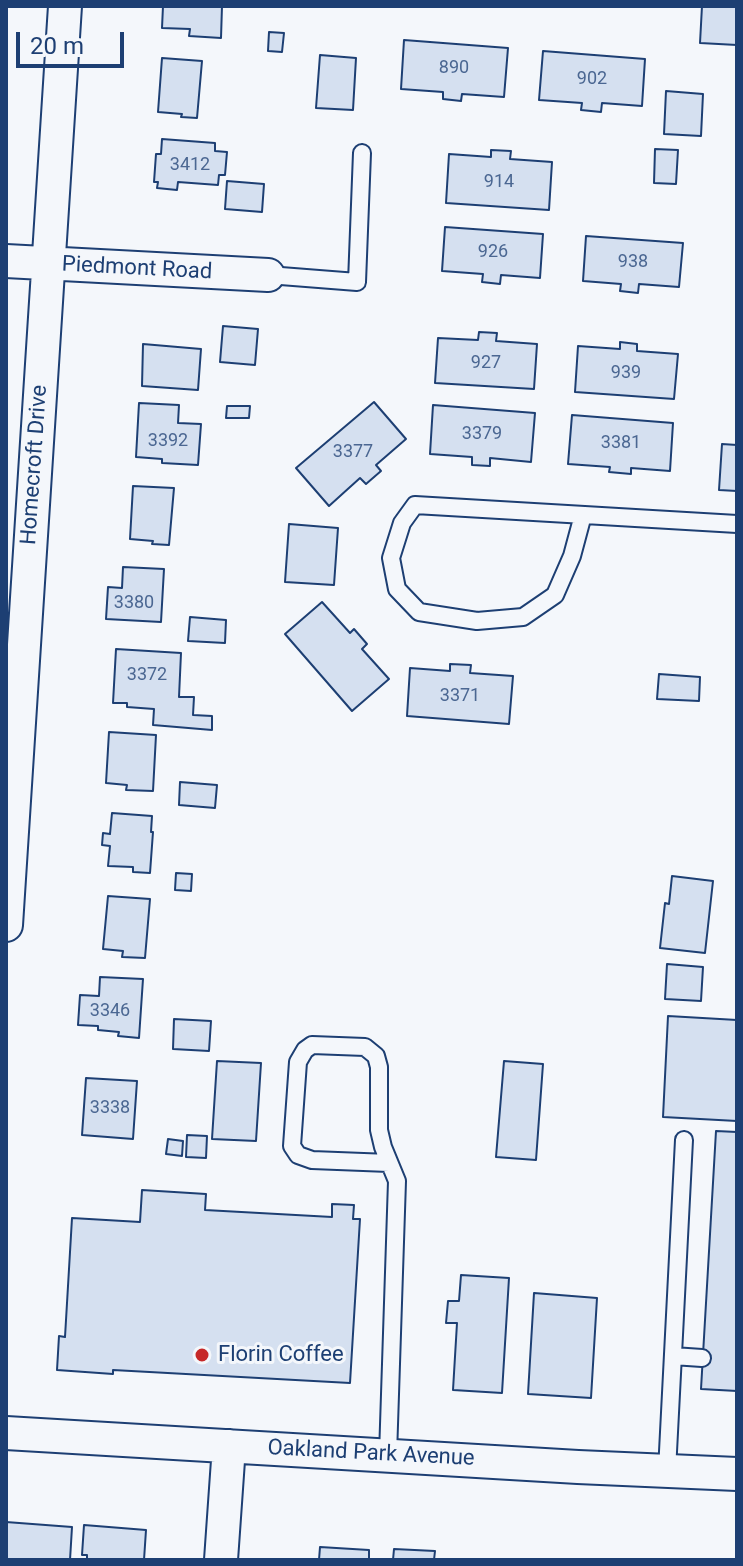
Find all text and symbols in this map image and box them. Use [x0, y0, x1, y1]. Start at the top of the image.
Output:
scale bar [20, 16, 128, 66]
text: 20 m [30, 32, 84, 60]
house number: 890 [439, 57, 469, 79]
house number: 902 [577, 68, 607, 90]
house number: 3412 [170, 154, 210, 176]
house number: 914 [484, 171, 514, 193]
house number: 926 [478, 241, 508, 263]
house number: 938 [618, 251, 648, 273]
street label: Piedmont Road [61, 252, 213, 286]
house number: 927 [471, 352, 501, 374]
house number: 939 [611, 362, 641, 384]
street label: Homecroft Drive [16, 384, 54, 546]
house number: 3379 [462, 423, 502, 445]
house number: 3392 [148, 430, 188, 452]
house number: 3381 [601, 432, 641, 454]
house number: 3377 [333, 441, 373, 463]
house number: 3380 [114, 592, 154, 614]
house number: 3372 [127, 664, 167, 686]
house number: 3371 [440, 685, 480, 707]
house number: 3346 [90, 1000, 130, 1022]
house number: 3338 [90, 1097, 130, 1119]
place label: Florin Coffee [218, 1342, 344, 1368]
marker: Florin Coffee [193, 1346, 211, 1364]
street label: Oakland Park Avenue [267, 1435, 475, 1473]

